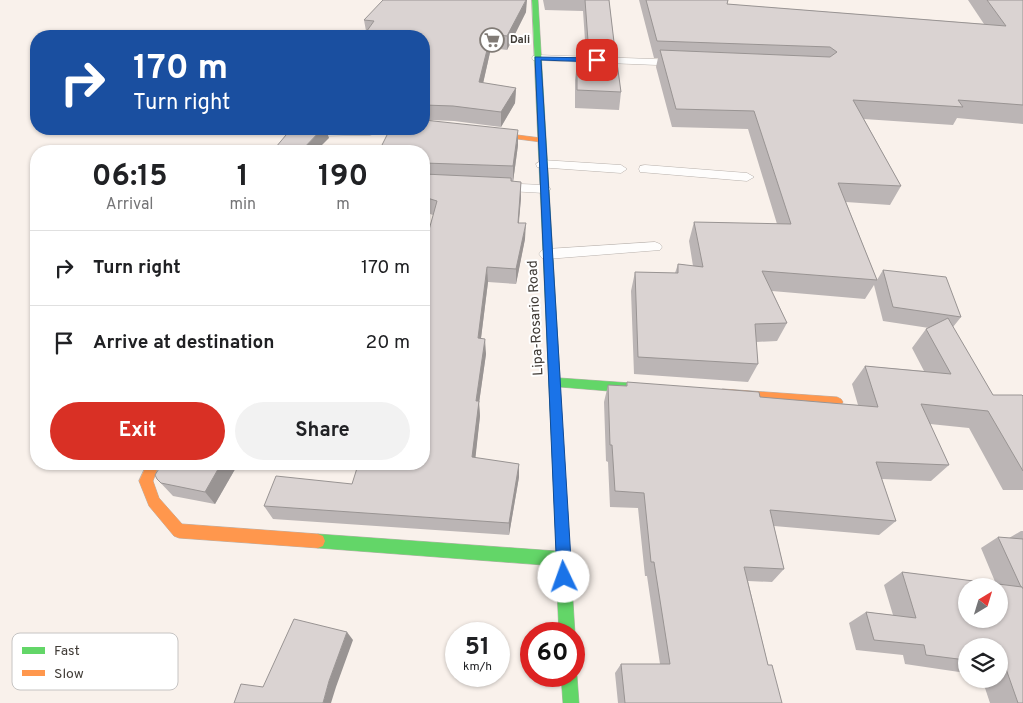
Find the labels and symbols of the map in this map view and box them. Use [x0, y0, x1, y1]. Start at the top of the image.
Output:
supermarket icon: Dali [479, 27, 505, 53]
place label: Dali [510, 33, 530, 47]
pin [576, 39, 618, 81]
street label: Lipa-Rosario Road [524, 260, 548, 376]
position arrow [537, 550, 589, 602]
north arrow [958, 578, 1008, 628]
speed limit sign: 60 [520, 622, 585, 687]
legend [12, 633, 178, 690]
text: Fast [54, 643, 80, 660]
text: Slow [54, 666, 84, 683]

